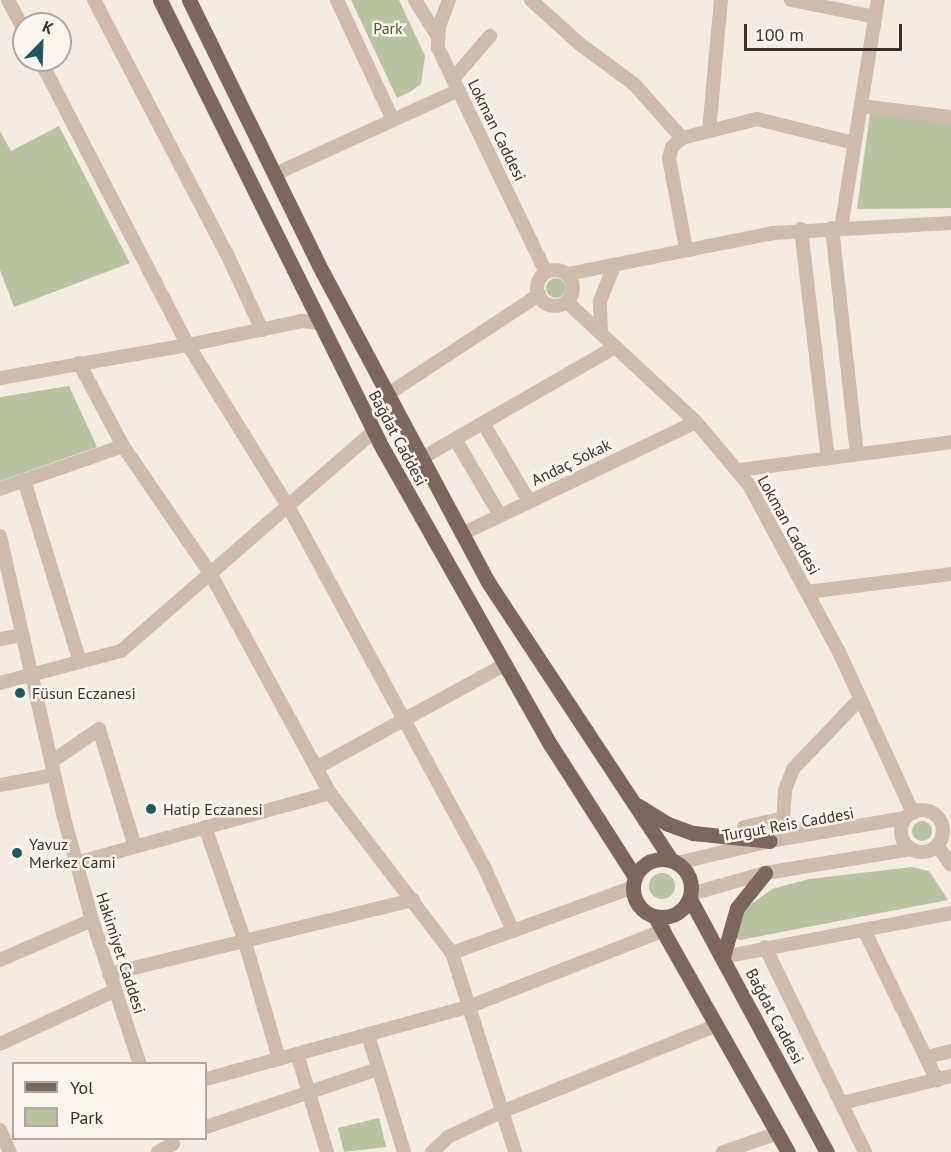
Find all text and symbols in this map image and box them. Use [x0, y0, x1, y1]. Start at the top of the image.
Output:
north arrow [12, 12, 72, 72]
scale bar [747, 12, 904, 50]
text: K [40, 16, 57, 38]
park label: Park [373, 18, 403, 38]
text: 100 m [755, 23, 804, 46]
street label: Lokman Caddesi [464, 76, 530, 184]
street label: Bağdat Caddesi [365, 387, 431, 489]
street label: Andaç Sokak [528, 434, 614, 490]
street label: Lokman Caddesi [754, 472, 824, 578]
place label: Füsun Eczanesi [32, 683, 136, 703]
marker: Füsun Eczanesi [13, 686, 27, 700]
place label: Hatip Eczanesi [163, 799, 263, 819]
marker: Hatip Eczanesi [144, 802, 158, 816]
street label: Turgut Reis Caddesi [721, 803, 855, 845]
place label: Yavuz Merkez Cami [29, 834, 116, 872]
marker: Yavuz Merkez Cami [10, 846, 24, 860]
street label: Hakimiyet Caddesi [92, 890, 150, 1016]
street label: Bağdat Caddesi [742, 965, 808, 1067]
legend [12, 1062, 207, 1140]
text: Yol [70, 1076, 93, 1099]
text: Park [70, 1106, 103, 1129]

